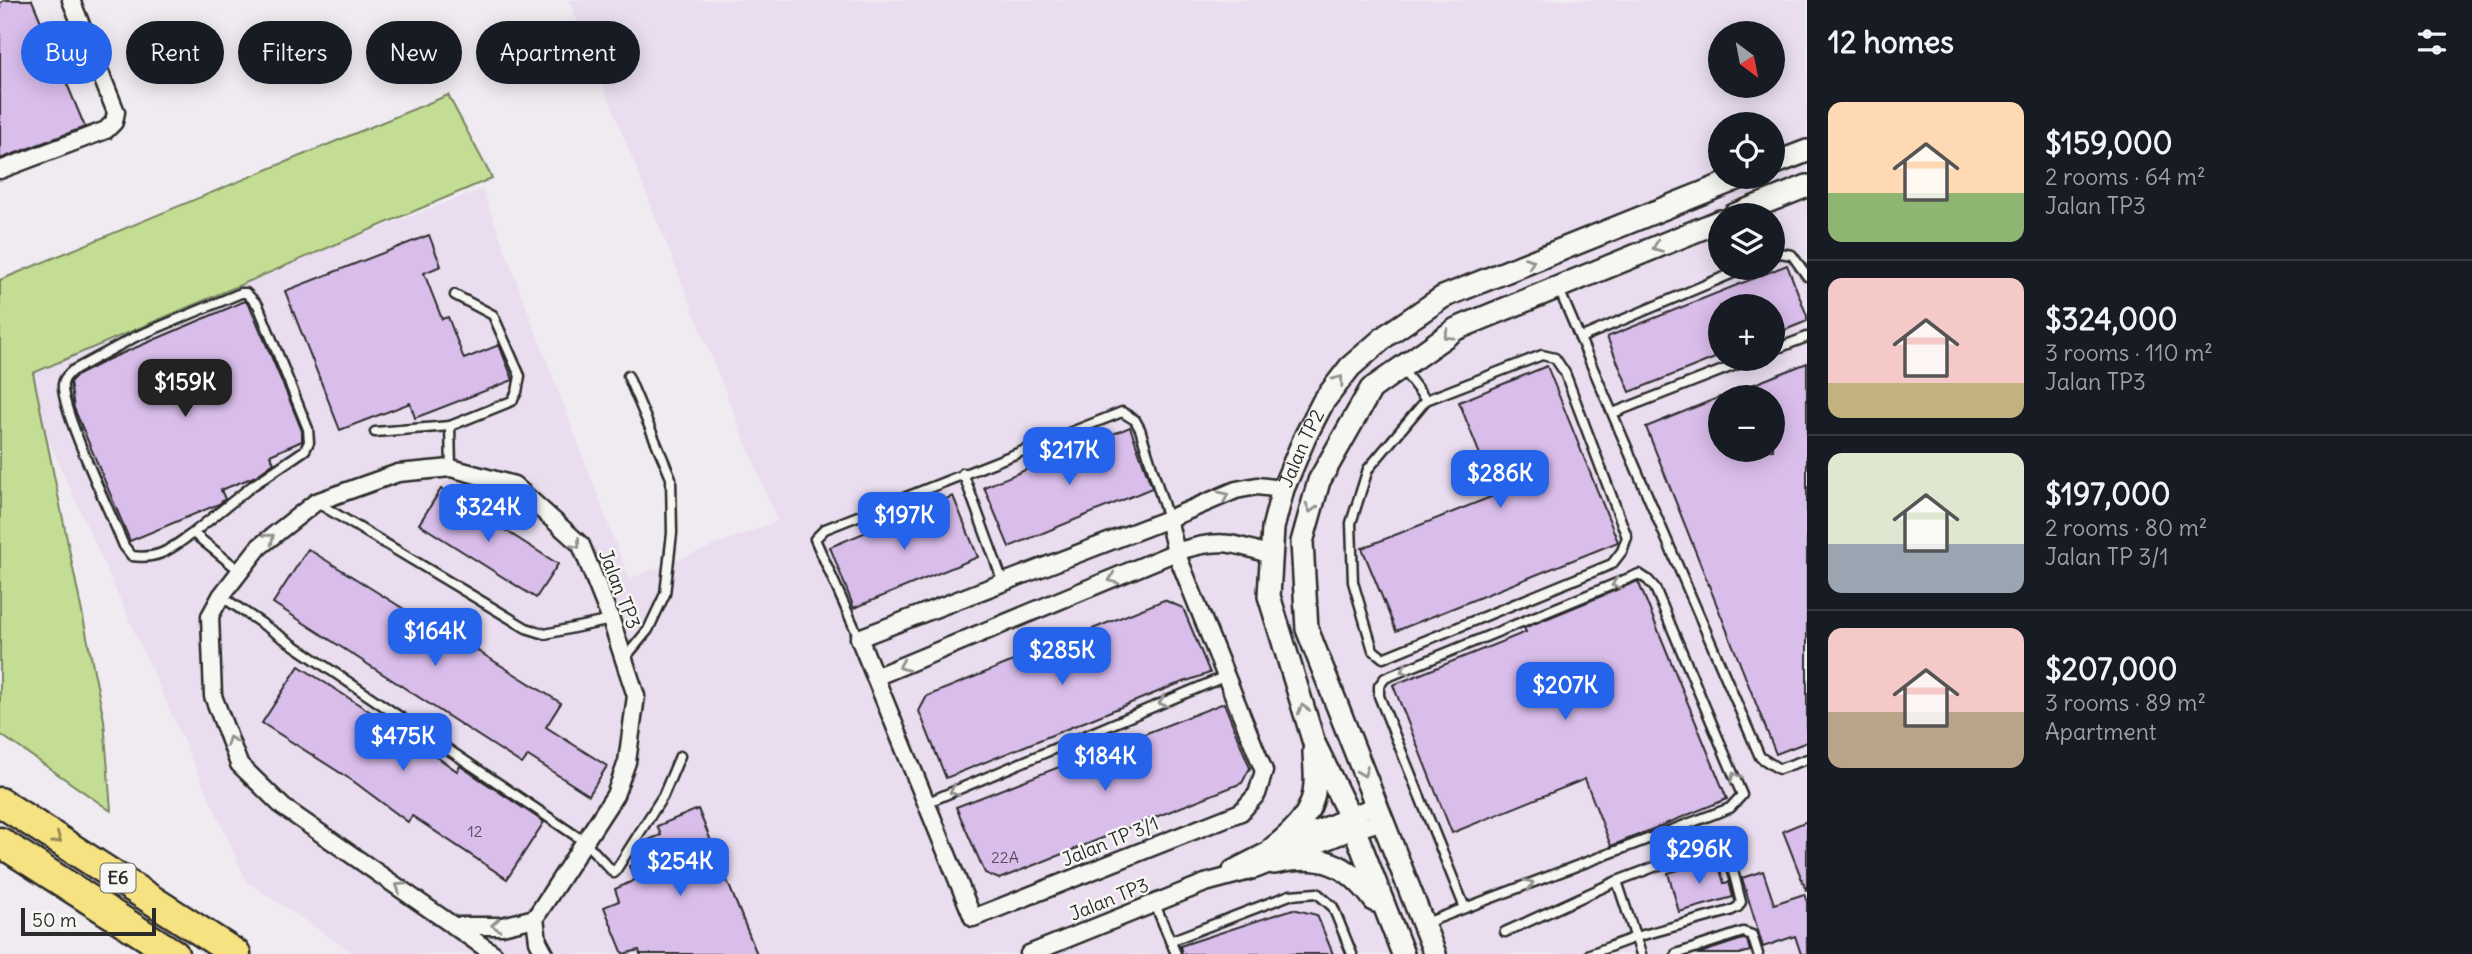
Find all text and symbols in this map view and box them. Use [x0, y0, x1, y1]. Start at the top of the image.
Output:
chip: Buy [21, 21, 112, 84]
chip: Rent [126, 21, 224, 84]
chip: Filters [238, 21, 352, 84]
chip: New [366, 21, 462, 84]
chip: Apartment [476, 21, 640, 84]
north arrow [1708, 21, 1785, 98]
map controls [1708, 21, 1785, 462]
text: 12 homes [1828, 23, 1954, 61]
icon: filters [2413, 23, 2451, 61]
button: locate [1708, 112, 1785, 189]
text: $159,000 [2045, 124, 2172, 162]
icon: home [1884, 130, 1968, 214]
text: 2 rooms · 64 m² [2045, 162, 2206, 191]
text: Jalan TP3 [2045, 191, 2146, 220]
button: layers [1708, 203, 1785, 280]
one-way arrow [1652, 238, 1664, 252]
one-way arrow [1523, 257, 1535, 271]
button: + [1708, 294, 1785, 371]
text: $324,000 [2045, 300, 2177, 338]
icon: home [1884, 306, 1968, 390]
one-way arrow [1443, 327, 1456, 339]
text: 3 rooms · 110 m² [2045, 338, 2213, 367]
pin: $159K [136, 360, 234, 419]
text: $159K [154, 367, 216, 396]
text: Jalan TP3 [2045, 367, 2146, 396]
one-way arrow [1331, 376, 1344, 388]
button: − [1708, 385, 1785, 462]
street label: Jalan TP2 [1273, 405, 1329, 491]
pin: $217K [1020, 428, 1118, 487]
text: $217K [1039, 435, 1099, 464]
pin: $286K [1451, 450, 1549, 510]
text: $286K [1467, 458, 1533, 487]
text: $197,000 [2045, 475, 2171, 513]
icon: home [1884, 481, 1968, 565]
pin: $324K [439, 484, 537, 544]
one-way arrow [1217, 490, 1229, 504]
text: $324K [455, 492, 521, 521]
pin: $197K [855, 492, 953, 552]
text: $197K [874, 500, 934, 529]
one-way arrow [1305, 502, 1320, 514]
text: 2 rooms · 80 m² [2045, 513, 2207, 542]
one-way arrow [262, 534, 275, 547]
one-way arrow [568, 536, 581, 548]
text: Jalan TP 3/1 [2045, 542, 2169, 571]
street label: Jalan TP3 [594, 546, 646, 632]
one-way arrow [1108, 570, 1120, 584]
one-way arrow [1610, 576, 1623, 590]
pin: $164K [386, 608, 484, 668]
text: $164K [404, 616, 466, 645]
pin: $285K [1013, 628, 1111, 687]
text: $285K [1029, 635, 1095, 664]
text: $207,000 [2045, 650, 2178, 688]
icon: home [1884, 656, 1968, 740]
one-way arrow [898, 658, 910, 672]
one-way arrow [1400, 662, 1412, 676]
pin: $207K [1516, 662, 1614, 722]
text: $207K [1532, 670, 1598, 699]
text: 3 rooms · 89 m² [2045, 688, 2206, 717]
one-way arrow [1158, 694, 1170, 708]
one-way arrow [1297, 704, 1312, 716]
pin: $475K [354, 714, 452, 773]
text: Apartment [2045, 717, 2157, 746]
text: $475K [371, 721, 435, 750]
pin: $184K [1056, 734, 1154, 793]
one-way arrow [225, 736, 239, 748]
text: $184K [1074, 741, 1136, 770]
one-way arrow [1355, 766, 1369, 778]
one-way arrow [1729, 772, 1743, 784]
one-way arrow [948, 783, 961, 797]
street label: Jalan TP 3/1 [1058, 811, 1162, 871]
house number: 12 [467, 821, 483, 841]
pin: $296K [1650, 826, 1748, 886]
one-way arrow [50, 830, 63, 843]
text: $296K [1666, 834, 1732, 863]
pin: $254K [631, 838, 729, 898]
text: $254K [647, 846, 713, 875]
house number: 22A [991, 847, 1019, 867]
road number: E6 [100, 864, 136, 892]
street label: Jalan TP3 [1066, 872, 1152, 926]
one-way arrow [1523, 878, 1535, 892]
one-way arrow [395, 883, 408, 895]
scale bar [21, 905, 156, 937]
text: 50 m [32, 908, 77, 932]
one-way arrow [491, 917, 502, 932]

